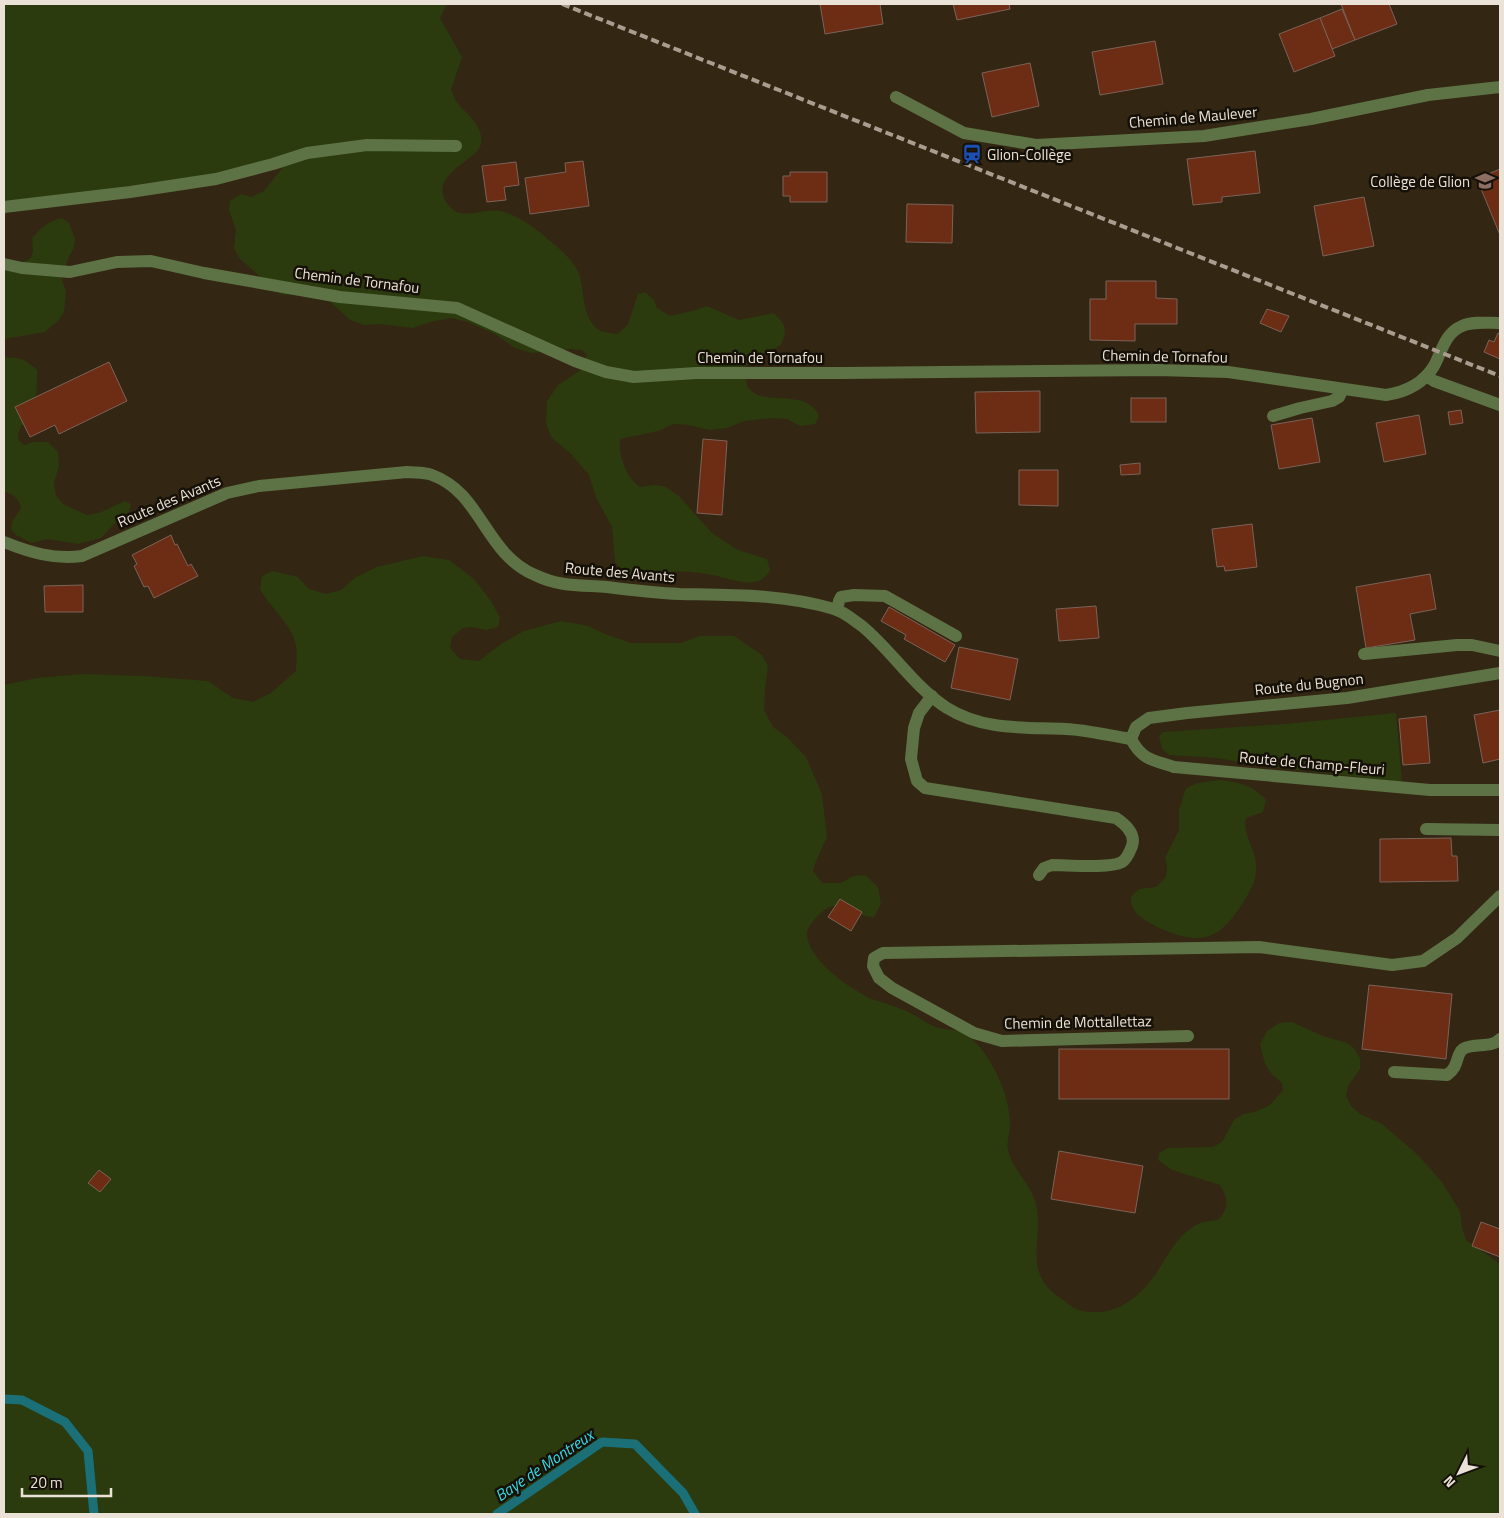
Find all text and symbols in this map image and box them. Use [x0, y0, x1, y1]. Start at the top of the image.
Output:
street label: Chemin de Maulever [1128, 100, 1258, 134]
station icon: Glion-Collège [961, 143, 983, 165]
place label: Glion-Collège [987, 143, 1071, 166]
place label: Collège de Glion [1370, 170, 1470, 193]
school or university icon: Collège de Glion [1474, 170, 1496, 192]
street label: Chemin de Tornafou [293, 261, 421, 299]
street label: Chemin de Tornafou [1102, 343, 1228, 369]
street label: Chemin de Tornafou [697, 346, 823, 369]
street label: Route des Avants [114, 469, 224, 533]
street label: Route des Avants [564, 556, 676, 588]
street label: Route du Bugnon [1253, 667, 1365, 701]
street label: Route de Champ-Fleuri [1238, 745, 1386, 781]
street label: Chemin de Mottallettaz [1004, 1009, 1152, 1035]
water label: Baye de Montreux [490, 1422, 600, 1507]
north arrow [1434, 1448, 1484, 1498]
scale bar [22, 1466, 111, 1498]
text: 20 m [30, 1471, 63, 1494]
text: N [1438, 1471, 1460, 1493]

